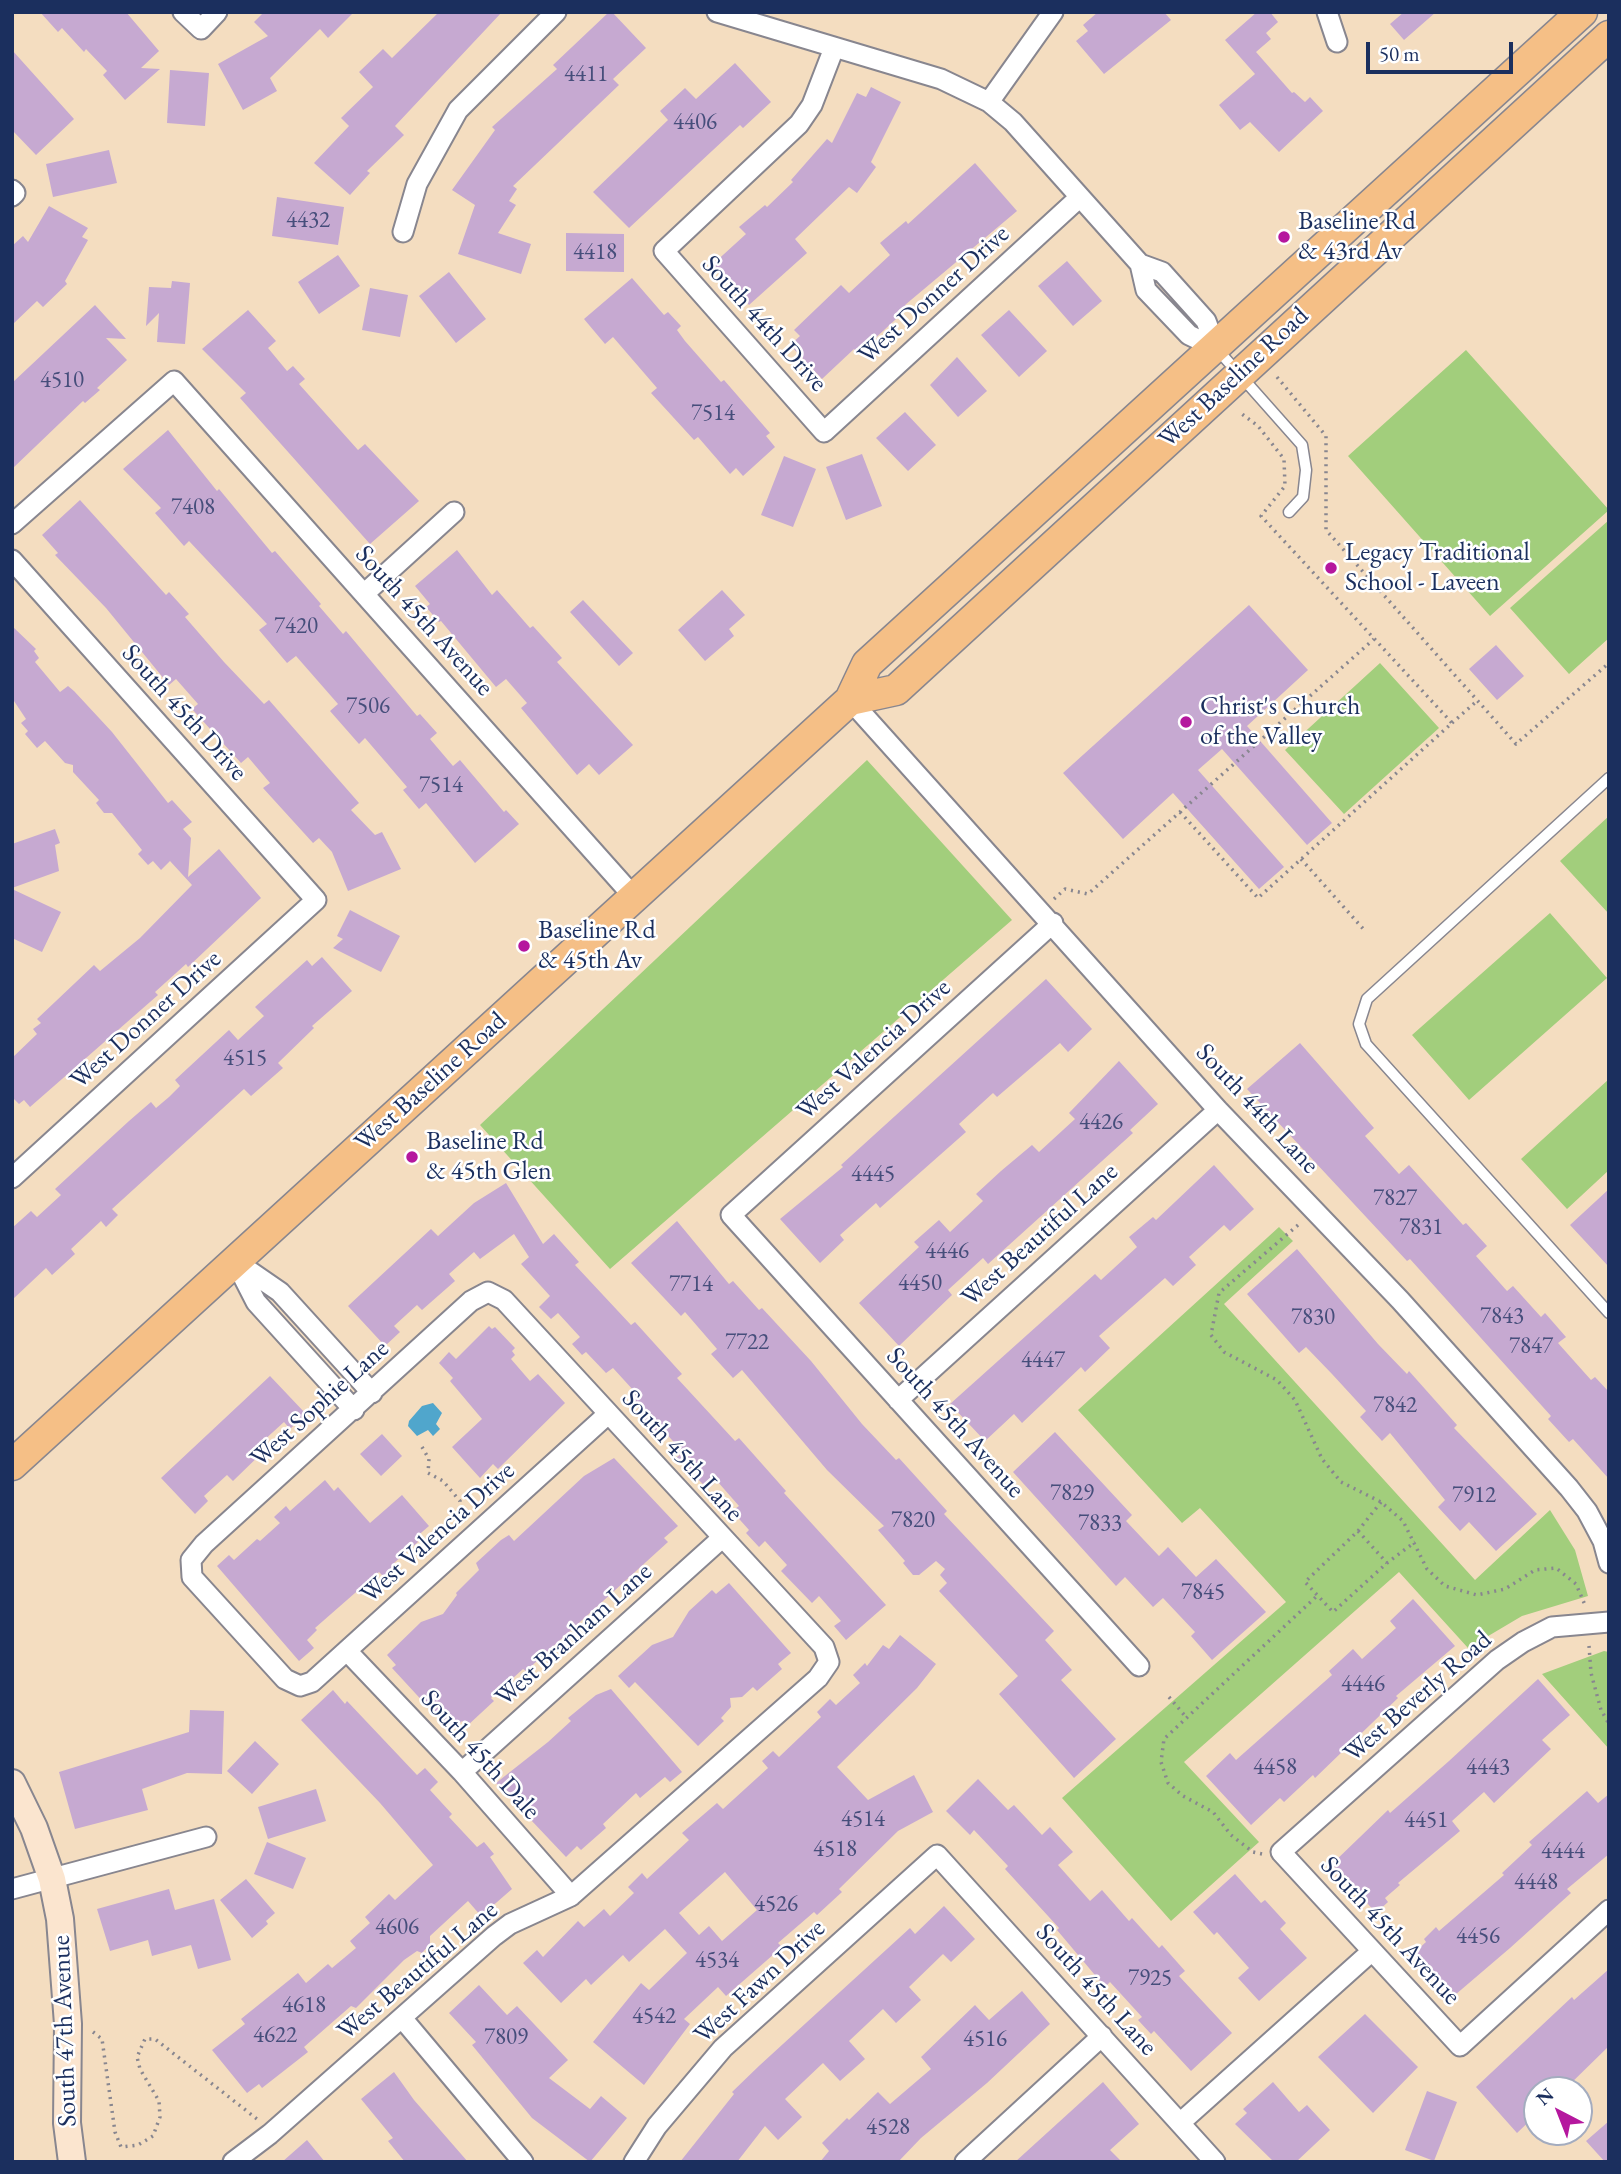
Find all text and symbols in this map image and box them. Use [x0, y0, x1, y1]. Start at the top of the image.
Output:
scale bar [1369, 28, 1516, 72]
text: 50 m [1379, 40, 1420, 67]
house number: 4411 [564, 61, 608, 89]
house number: 4406 [673, 109, 717, 137]
place label: Baseline Rd & 43rd Av [1298, 206, 1416, 268]
house number: 4432 [286, 207, 330, 235]
street label: West Donner Drive [852, 219, 1016, 371]
marker: Baseline Rd & 43rd Av [1276, 229, 1292, 245]
house number: 4418 [573, 239, 617, 267]
street label: South 44th Drive [695, 249, 833, 399]
street label: West Baseline Road [1153, 301, 1315, 455]
house number: 4510 [40, 367, 84, 395]
house number: 7514 [691, 400, 735, 428]
house number: 7408 [171, 494, 215, 522]
place label: Legacy Traditional School - Laveen [1345, 537, 1530, 598]
street label: South 45th Avenue [348, 539, 500, 703]
marker: Legacy Traditional School - Laveen [1323, 560, 1339, 576]
house number: 7420 [274, 613, 318, 641]
street label: South 45th Drive [115, 638, 253, 788]
place label: Christ's Church of the Valley [1200, 691, 1360, 752]
house number: 7506 [346, 693, 390, 721]
marker: Christ's Church of the Valley [1178, 714, 1194, 730]
house number: 7514 [419, 772, 463, 800]
place label: Baseline Rd & 45th Av [538, 915, 656, 976]
marker: Baseline Rd & 45th Av [516, 938, 532, 954]
street label: West Donner Drive [64, 944, 228, 1096]
street label: West Valencia Drive [791, 973, 957, 1127]
street label: West Baseline Road [349, 1006, 513, 1158]
street label: South 44th Lane [1189, 1037, 1325, 1181]
house number: 4515 [223, 1045, 267, 1073]
house number: 4426 [1079, 1109, 1123, 1137]
place label: Baseline Rd & 45th Glen [426, 1126, 552, 1188]
marker: Baseline Rd & 45th Glen [404, 1149, 420, 1165]
street label: West Beautiful Lane [955, 1157, 1125, 1313]
house number: 4445 [851, 1161, 895, 1189]
house number: 7827 [1373, 1185, 1417, 1213]
house number: 7831 [1399, 1214, 1443, 1242]
house number: 4446 [925, 1238, 969, 1266]
house number: 4450 [898, 1270, 942, 1298]
house number: 7714 [669, 1271, 713, 1299]
house number: 7843 [1480, 1303, 1524, 1331]
house number: 7830 [1291, 1304, 1335, 1332]
house number: 7722 [725, 1329, 769, 1357]
house number: 7847 [1509, 1333, 1553, 1361]
street label: West Sophie Lane [244, 1334, 396, 1474]
street label: South 45th Avenue [879, 1341, 1031, 1505]
house number: 4447 [1021, 1347, 1065, 1375]
street label: South 45th Lane [615, 1384, 749, 1528]
house number: 7842 [1373, 1392, 1417, 1420]
street label: West Valencia Drive [355, 1456, 521, 1610]
house number: 7829 [1050, 1480, 1094, 1508]
house number: 7912 [1452, 1482, 1496, 1510]
house number: 7820 [891, 1507, 935, 1535]
house number: 7833 [1078, 1510, 1122, 1538]
street label: West Branham Lane [489, 1557, 659, 1713]
house number: 7845 [1181, 1579, 1225, 1607]
street label: West Beverly Road [1338, 1624, 1498, 1770]
house number: 4446 [1341, 1671, 1385, 1699]
street label: South 45th Dale [414, 1684, 546, 1826]
house number: 4458 [1253, 1754, 1297, 1782]
house number: 4443 [1466, 1754, 1510, 1782]
house number: 4514 [841, 1806, 885, 1834]
house number: 4451 [1404, 1807, 1448, 1835]
house number: 4518 [813, 1836, 857, 1864]
house number: 4444 [1541, 1838, 1585, 1866]
street label: South 45th Avenue [1313, 1850, 1467, 2012]
house number: 4448 [1514, 1869, 1558, 1897]
house number: 4526 [754, 1891, 798, 1919]
street label: West Beautiful Lane [331, 1895, 505, 2047]
street label: West Fawn Drive [688, 1913, 832, 2051]
house number: 4606 [375, 1914, 419, 1942]
street label: South 45th Lane [1029, 1918, 1163, 2062]
house number: 4456 [1456, 1923, 1500, 1951]
street label: South 47th Avenue [46, 1935, 84, 2127]
house number: 4534 [695, 1947, 739, 1975]
house number: 7925 [1128, 1965, 1172, 1993]
house number: 4618 [282, 1992, 326, 2020]
house number: 4542 [632, 2003, 676, 2031]
house number: 4622 [253, 2022, 297, 2050]
house number: 7809 [484, 2024, 528, 2052]
house number: 4516 [963, 2026, 1007, 2054]
north arrow [1523, 2076, 1593, 2146]
text: N [1531, 2082, 1559, 2111]
house number: 4528 [866, 2114, 910, 2142]

